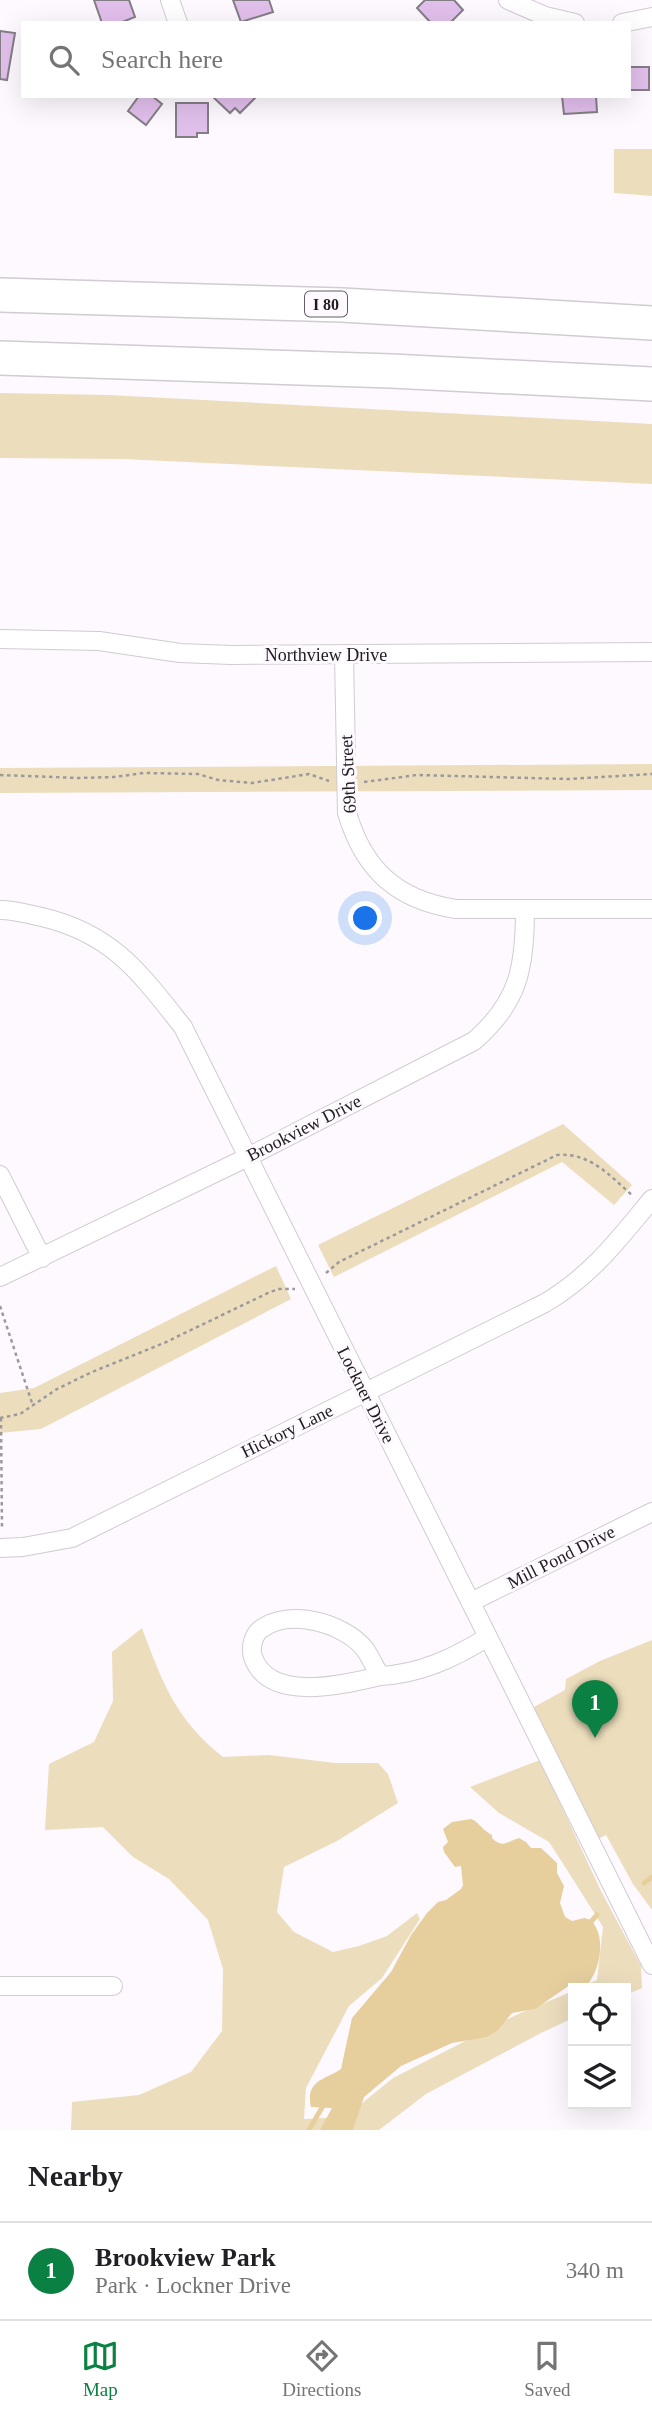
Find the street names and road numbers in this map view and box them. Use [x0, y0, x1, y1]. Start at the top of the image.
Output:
road number: I 80 [305, 292, 347, 316]
street label: Northview Drive [265, 645, 387, 665]
street label: 69th Street [336, 734, 360, 814]
street label: Brookview Drive [244, 1091, 364, 1165]
street label: Lockner Drive [333, 1343, 399, 1447]
street label: Hickory Lane [238, 1400, 336, 1462]
street label: Mill Pond Drive [504, 1521, 618, 1593]

